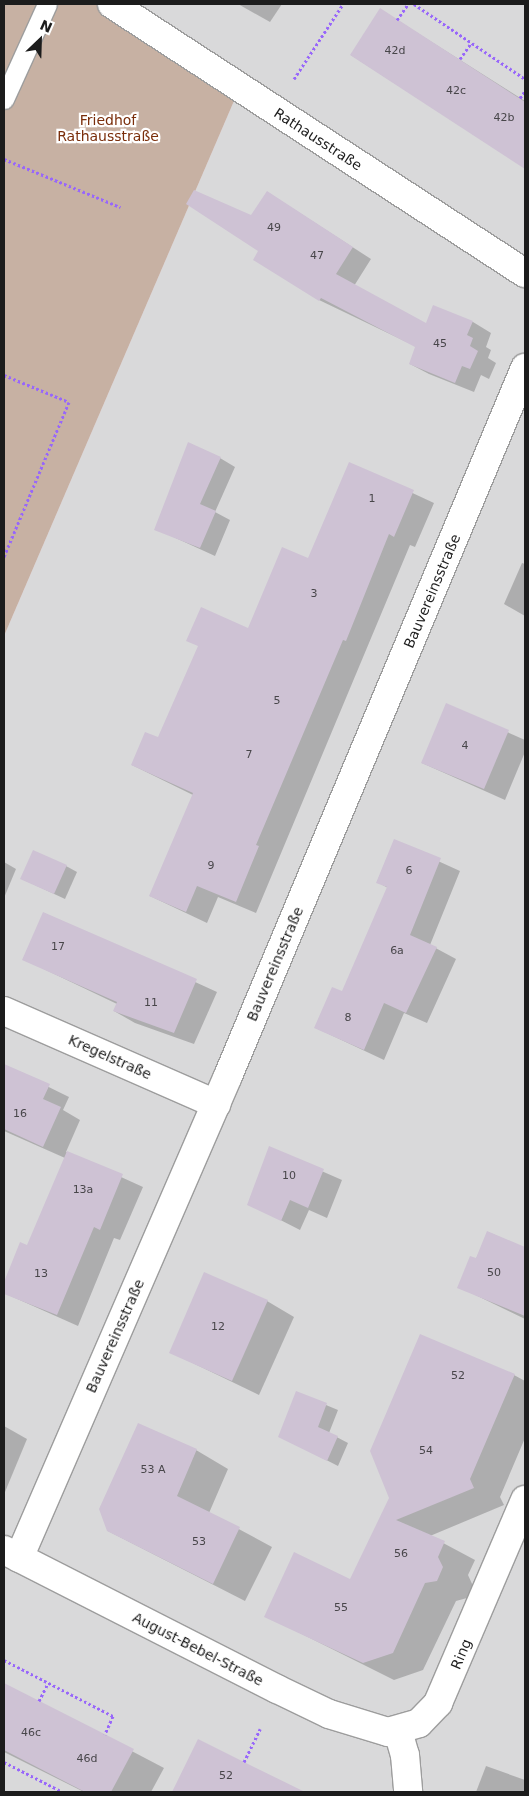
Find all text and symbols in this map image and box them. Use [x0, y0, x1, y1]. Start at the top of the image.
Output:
north arrow [15, 15, 65, 65]
text: N [37, 17, 55, 36]
house number: 42d [385, 44, 405, 58]
house number: 42c [446, 84, 466, 98]
street label: Rathausstraße [271, 104, 365, 174]
house number: 42b [494, 111, 514, 125]
park label: Friedhof Rathausstraße [57, 112, 159, 144]
house number: 49 [267, 221, 281, 235]
house number: 47 [310, 249, 324, 263]
house number: 45 [433, 337, 447, 351]
house number: 1 [369, 492, 375, 506]
street label: Bauvereinsstraße [400, 531, 464, 651]
house number: 3 [311, 587, 317, 601]
house number: 5 [274, 694, 280, 708]
house number: 4 [462, 739, 468, 753]
house number: 7 [246, 748, 252, 762]
house number: 9 [208, 859, 214, 873]
house number: 6 [406, 864, 412, 878]
street label: Bauvereinsstraße [243, 904, 307, 1024]
house number: 17 [51, 940, 65, 954]
house number: 6a [390, 944, 404, 958]
house number: 11 [144, 996, 158, 1010]
house number: 8 [345, 1011, 351, 1025]
street label: Kregelstraße [66, 1031, 154, 1083]
house number: 16 [13, 1107, 27, 1121]
house number: 10 [282, 1169, 296, 1183]
house number: 13a [73, 1183, 93, 1197]
house number: 50 [487, 1266, 501, 1280]
house number: 13 [34, 1267, 48, 1281]
street label: Bauvereinsstraße [82, 1277, 148, 1395]
house number: 12 [211, 1320, 225, 1334]
house number: 52 [451, 1369, 465, 1383]
house number: 54 [419, 1444, 433, 1458]
house number: 53 A [140, 1463, 166, 1477]
house number: 53 [192, 1535, 206, 1549]
house number: 56 [394, 1547, 408, 1561]
house number: 55 [334, 1601, 348, 1615]
street label: August-Bebel-Straße [130, 1609, 266, 1689]
street label: Ring [447, 1636, 475, 1672]
house number: 46c [21, 1726, 41, 1740]
house number: 46d [77, 1752, 97, 1766]
house number: 52 [219, 1769, 233, 1783]

